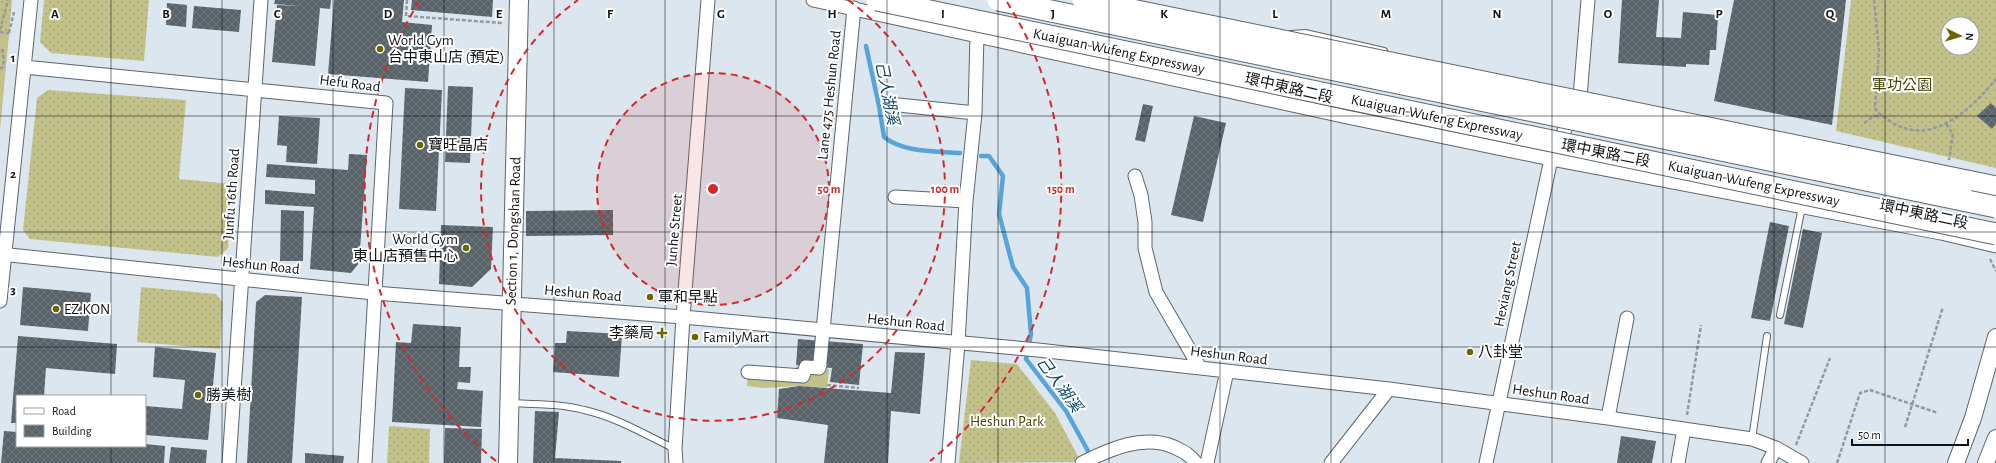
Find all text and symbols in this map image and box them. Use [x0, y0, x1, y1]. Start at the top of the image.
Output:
text: A [51, 8, 59, 21]
text: B [162, 8, 170, 21]
text: C [274, 8, 281, 21]
text: D [384, 8, 393, 21]
text: E [496, 8, 503, 21]
text: F [607, 8, 614, 21]
text: G [717, 8, 725, 21]
text: H [827, 8, 837, 21]
text: I [941, 8, 945, 21]
text: J [1051, 8, 1055, 21]
text: K [1160, 8, 1168, 21]
text: L [1272, 8, 1278, 21]
text: M [1381, 8, 1391, 21]
text: N [1492, 8, 1502, 21]
text: O [1604, 8, 1613, 21]
text: P [1715, 8, 1723, 21]
text: Q [1826, 8, 1836, 21]
north arrow [1940, 16, 1980, 56]
street label: Kuaiguan-Wufeng Expressway [1032, 26, 1207, 77]
street label: Lane 475 Heshun Road [815, 29, 844, 161]
place label: World Gym 台中東山店 (預定) [388, 33, 504, 65]
text: N [1964, 33, 1975, 41]
marker: World Gym 台中東山店 (預定) [375, 44, 385, 54]
text: 1 [11, 52, 15, 65]
water label: 己人湖溪 [873, 60, 902, 128]
street label: 環中東路二段 [1243, 70, 1335, 106]
street label: Hefu Road [319, 72, 382, 95]
park label: 軍功公園 [1872, 77, 1932, 93]
street label: Kuaiguan-Wufeng Expressway [1350, 92, 1525, 143]
place label: 寶旺晶店 [428, 136, 488, 153]
street label: 環中東路二段 [1560, 137, 1652, 169]
marker: 寶旺晶店 [415, 140, 425, 150]
street label: Junfu 16th Road [221, 148, 242, 240]
street label: Section 1, Dongshan Road [503, 156, 524, 305]
street label: Kuaiguan-Wufeng Expressway [1667, 158, 1842, 209]
text: 2 [10, 168, 16, 181]
centre of rings [706, 182, 720, 196]
text: 50 m [818, 183, 841, 195]
text: 100 m [931, 183, 959, 195]
text: 150 m [1047, 183, 1075, 195]
street label: Junhe Street [664, 193, 685, 267]
street label: 環中東路二段 [1878, 197, 1970, 231]
place label: World Gym 東山店預售中心 [353, 232, 458, 264]
street label: Hexiang Street [1491, 240, 1524, 328]
marker: World Gym 東山店預售中心 [461, 243, 471, 253]
street label: Heshun Road [221, 254, 301, 277]
street label: Heshun Road [544, 283, 623, 304]
text: 3 [10, 284, 16, 297]
place label: 軍和早點 [658, 289, 718, 305]
marker: 軍和早點 [645, 292, 655, 302]
place label: EZ.KON [64, 302, 110, 317]
marker: EZ.KON [51, 304, 61, 314]
street label: Heshun Road [866, 311, 946, 334]
place label: 李藥局 [609, 325, 654, 341]
marker: 李藥局 [657, 328, 667, 338]
place label: FamilyMart [703, 330, 770, 345]
marker: FamilyMart [690, 332, 700, 342]
street label: Heshun Road [1189, 343, 1269, 368]
place label: 八卦堂 [1478, 344, 1523, 360]
marker: 八卦堂 [1465, 347, 1475, 357]
water label: 己人湖溪 [1034, 353, 1086, 417]
street label: Heshun Road [1511, 382, 1591, 407]
place label: 勝美樹 [206, 386, 251, 403]
marker: 勝美樹 [193, 390, 203, 400]
legend [16, 395, 146, 447]
text: Road [52, 405, 76, 417]
park label: Heshun Park [970, 414, 1044, 429]
scale bar [1852, 421, 1968, 447]
text: Building [52, 425, 92, 437]
text: 50 m [1858, 429, 1881, 441]

